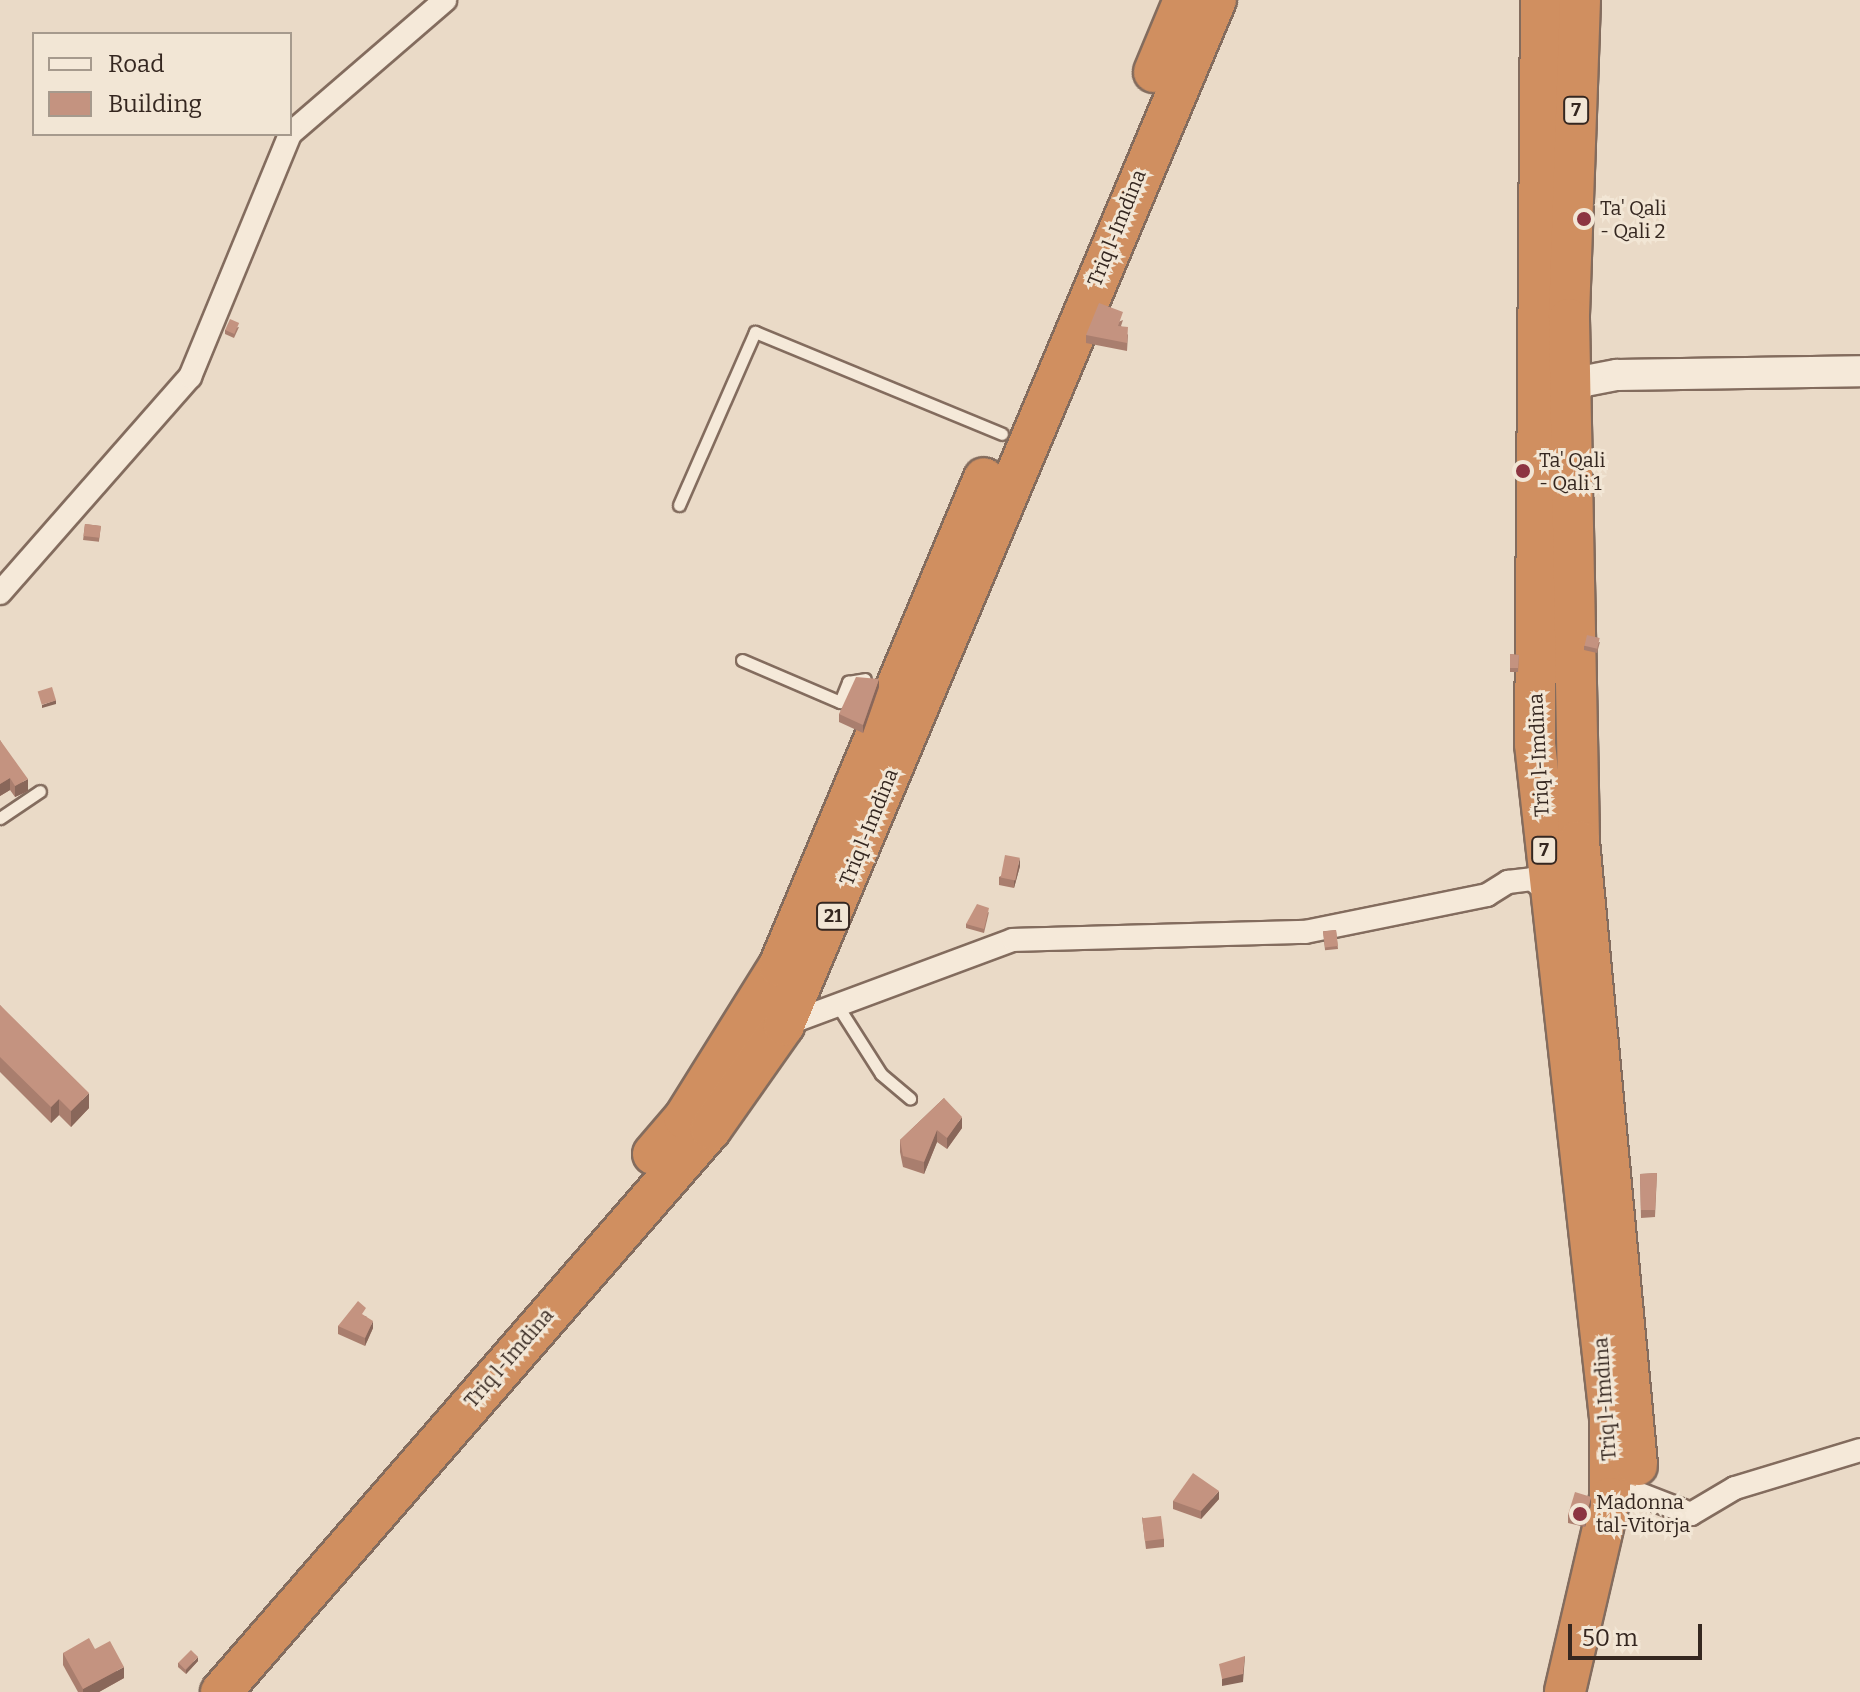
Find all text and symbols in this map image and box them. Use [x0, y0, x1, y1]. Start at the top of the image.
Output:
legend [32, 32, 292, 136]
text: Road [108, 50, 164, 78]
text: Building [108, 90, 202, 118]
road number: 7 [1562, 96, 1590, 124]
street label: Triq l-Imdina [1083, 166, 1151, 290]
place label: Ta' Qali - Qali 2 [1600, 196, 1666, 243]
marker: Ta' Qali - Qali 2 [1575, 210, 1593, 228]
place label: Ta' Qali - Qali 1 [1539, 448, 1605, 495]
marker: Ta' Qali - Qali 1 [1514, 462, 1532, 480]
street label: Triq l-Imdina [1524, 693, 1554, 817]
street label: Triq l-Imdina [835, 765, 903, 889]
road number: 7 [1530, 836, 1558, 864]
road number: 21 [815, 902, 851, 930]
street label: Triq l-Imdina [459, 1303, 559, 1413]
street label: Triq l-Imdina [1589, 1336, 1621, 1462]
place label: Madonna tal-Vitorja [1596, 1490, 1690, 1537]
marker: Madonna tal-Vitorja [1571, 1505, 1589, 1523]
scale bar [1572, 1608, 1706, 1658]
text: 50 m [1582, 1624, 1638, 1652]

